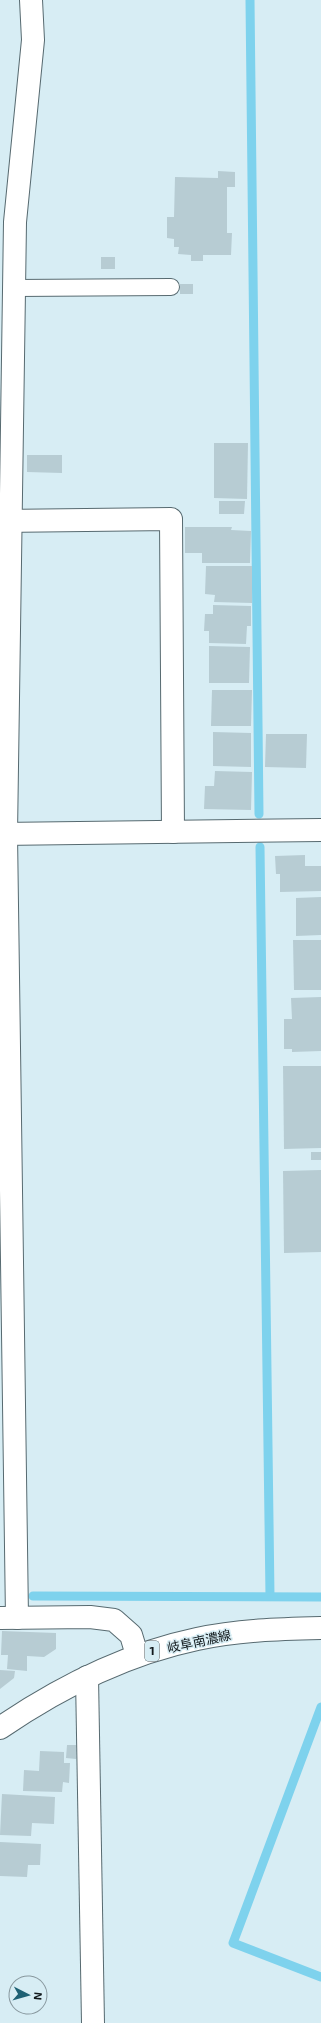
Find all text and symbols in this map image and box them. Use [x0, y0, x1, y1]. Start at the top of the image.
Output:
street label: 岐阜南濃線 [166, 1626, 232, 1656]
road number: 1 [145, 1641, 159, 1661]
north arrow [8, 1975, 48, 2015]
text: N [32, 1991, 45, 2001]

